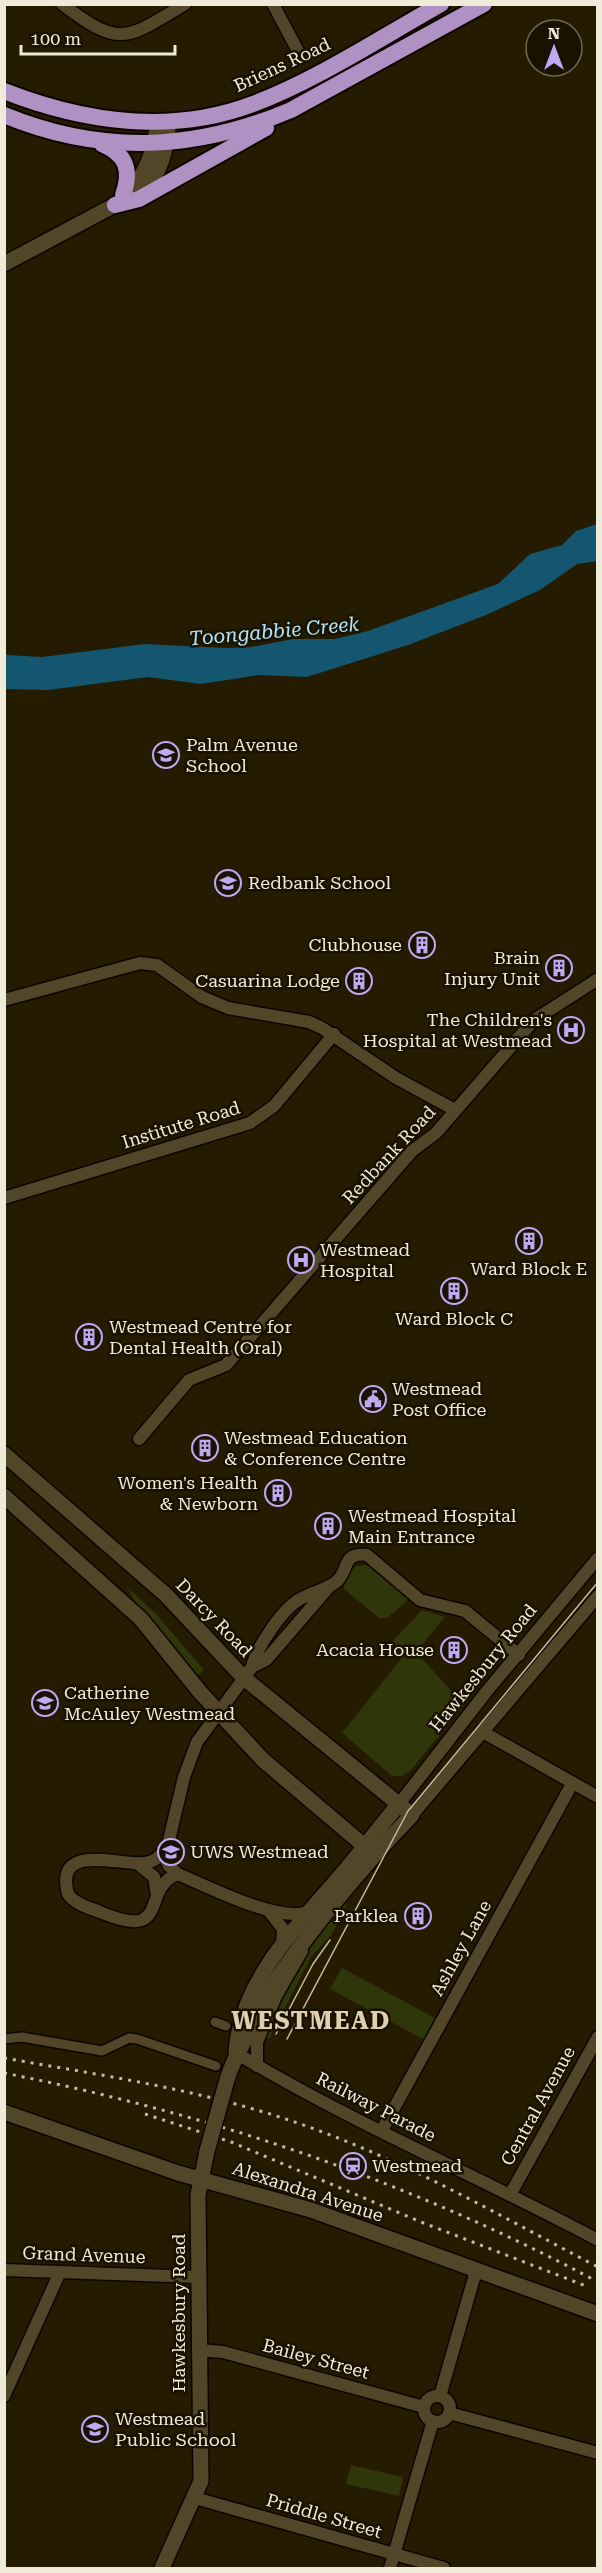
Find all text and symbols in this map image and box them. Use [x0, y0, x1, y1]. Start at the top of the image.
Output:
scale bar [21, 18, 176, 56]
north arrow [524, 18, 584, 78]
text: N [548, 24, 560, 43]
text: 100 m [30, 28, 81, 49]
street label: Briens Road [230, 33, 334, 96]
water label: Toongabbie Creek [188, 612, 360, 650]
place label: Palm Avenue School [186, 734, 298, 776]
school or university icon: Palm Avenue School [151, 740, 181, 770]
school or university icon: Redbank School [213, 868, 243, 898]
place label: Redbank School [248, 872, 392, 893]
building icon: Clubhouse [407, 930, 437, 960]
place label: Clubhouse [308, 934, 402, 955]
place label: Brain Injury Unit [444, 947, 540, 989]
building icon: Brain Injury Unit [544, 953, 574, 983]
building icon: Casuarina Lodge [344, 966, 374, 996]
place label: Casuarina Lodge [195, 970, 340, 991]
place label: The Children's Hospital at Westmead [363, 1009, 552, 1051]
hospital icon: The Children's Hospital at Westmead [556, 1015, 586, 1045]
street label: Institute Road [119, 1096, 243, 1152]
street label: Redbank Road [338, 1101, 440, 1208]
building icon: Ward Block E [514, 1226, 544, 1256]
place label: Westmead Hospital [320, 1239, 410, 1281]
hospital icon: Westmead Hospital [286, 1245, 316, 1275]
place label: Ward Block E [471, 1258, 587, 1279]
building icon: Ward Block C [439, 1276, 469, 1306]
place label: Ward Block C [395, 1308, 513, 1329]
place label: Westmead Centre for Dental Health (Oral) [109, 1316, 292, 1358]
building icon: Westmead Centre for Dental Health (Oral) [74, 1322, 104, 1352]
place label: Westmead Post Office [392, 1378, 486, 1420]
public building icon: Westmead Post Office [358, 1384, 388, 1414]
place label: Westmead Education & Conference Centre [224, 1427, 408, 1469]
building icon: Westmead Education & Conference Centre [190, 1433, 220, 1463]
place label: Women's Health & Newborn [117, 1472, 258, 1514]
building icon: Women's Health & Newborn [263, 1478, 293, 1508]
place label: Westmead Hospital Main Entrance [348, 1505, 517, 1547]
building icon: Westmead Hospital Main Entrance [313, 1511, 343, 1541]
street label: Darcy Road [172, 1574, 257, 1661]
street label: Hawkesbury Road [425, 1599, 541, 1736]
building icon: Acacia House [439, 1635, 469, 1665]
place label: Acacia House [316, 1639, 434, 1660]
place label: Catherine McAuley Westmead [64, 1682, 236, 1724]
school or university icon: Catherine McAuley Westmead [30, 1688, 60, 1718]
school or university icon: UWS Westmead [156, 1837, 186, 1867]
place label: UWS Westmead [190, 1841, 329, 1862]
street label: Ashley Lane [426, 1896, 495, 1999]
building icon: Parklea [403, 1901, 433, 1931]
place label: Parklea [334, 1905, 398, 1926]
district label: WESTMEAD [231, 2007, 391, 2035]
street label: Central Avenue [496, 2042, 579, 2169]
street label: Railway Parade [313, 2067, 440, 2146]
station icon: Westmead [338, 2151, 368, 2181]
place label: Westmead [372, 2155, 462, 2176]
street label: Alexandra Avenue [230, 2157, 386, 2226]
street label: Hawkesbury Road [168, 2233, 189, 2392]
street label: Grand Avenue [22, 2242, 146, 2267]
street label: Bailey Street [261, 2334, 372, 2383]
place label: Westmead Public School [115, 2408, 237, 2450]
school or university icon: Westmead Public School [80, 2414, 110, 2444]
street label: Priddle Street [264, 2489, 385, 2542]

